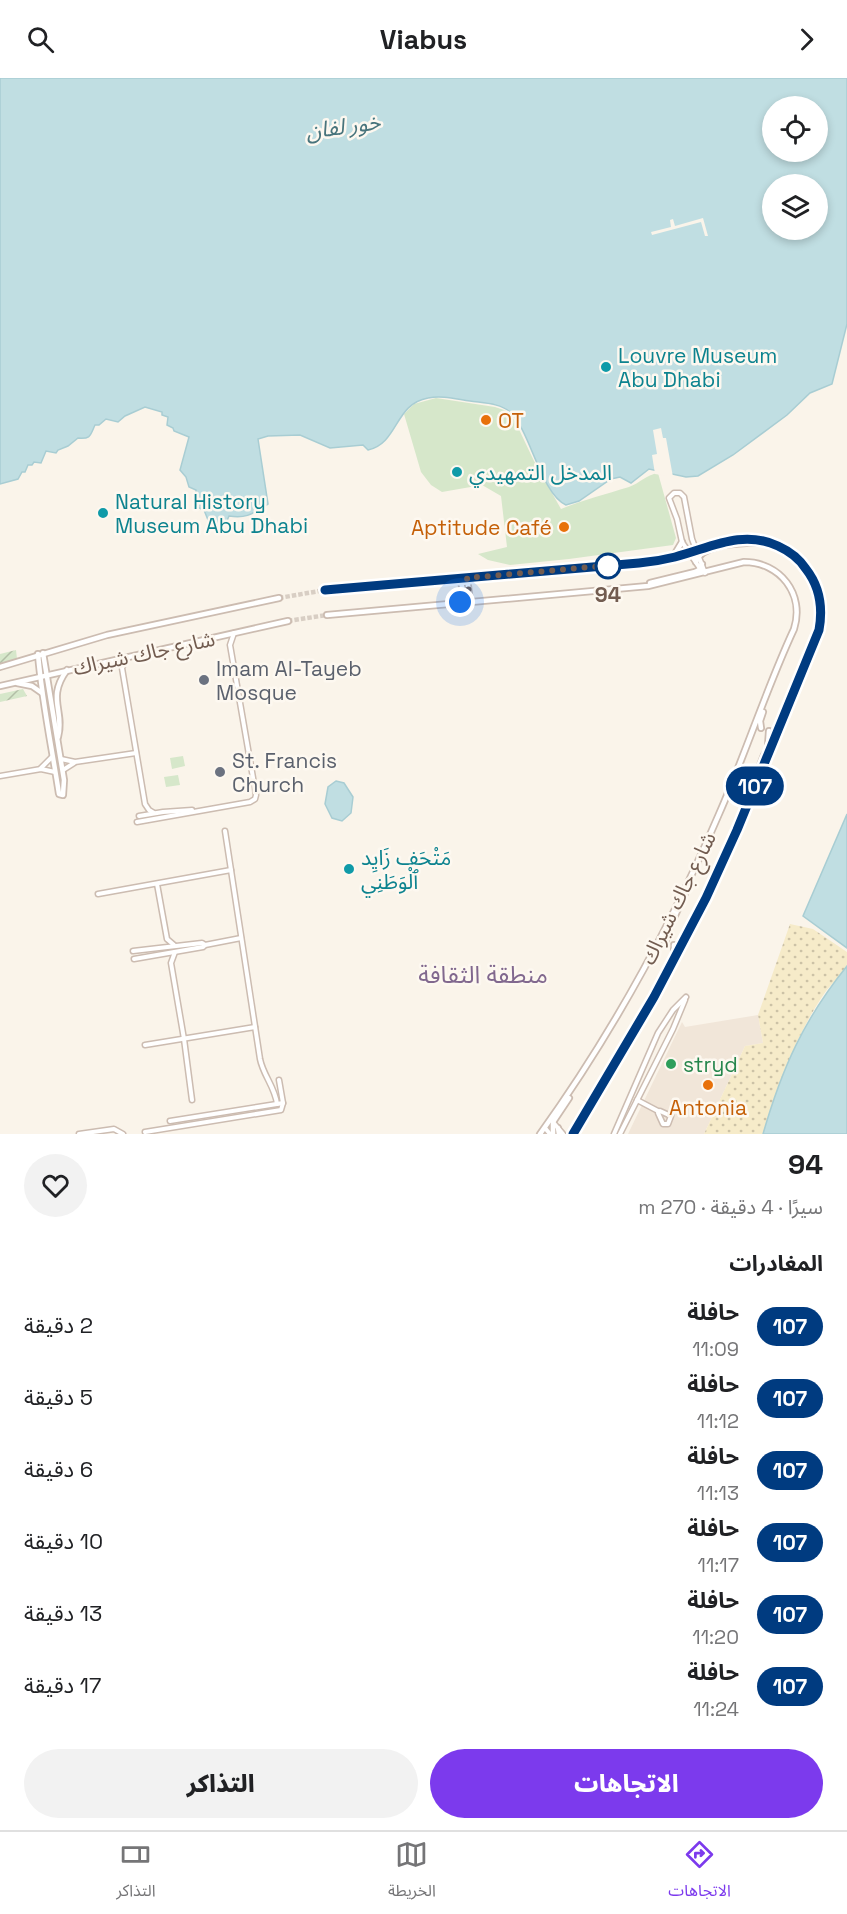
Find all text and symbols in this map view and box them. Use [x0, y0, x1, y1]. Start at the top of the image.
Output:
text: Viabus [380, 22, 467, 57]
icon: search [24, 23, 57, 56]
icon: forward [790, 23, 823, 56]
map controls [762, 96, 828, 240]
button: locate [762, 96, 828, 162]
water label: خور لفان [304, 107, 383, 145]
button: layers [762, 174, 828, 240]
place label: Louvre Museum Abu Dhabi [618, 342, 777, 393]
marker: Louvre Museum Abu Dhabi [599, 360, 613, 374]
place label: OT [498, 407, 524, 434]
marker: OT [479, 413, 493, 427]
place label: المدخل التمهيدي [469, 459, 612, 488]
marker: المدخل التمهيدي [450, 465, 464, 479]
place label: Natural History Museum Abu Dhabi [115, 488, 308, 539]
marker: Natural History Museum Abu Dhabi [96, 506, 110, 520]
place label: Aptitude Café [411, 514, 552, 541]
marker: Aptitude Café [557, 520, 571, 534]
marker: 94 [595, 553, 621, 579]
place label: 94 [595, 581, 621, 608]
your location [445, 587, 475, 617]
street label: شارع جاك شيراك [71, 625, 218, 683]
place label: Imam Al-Tayeb Mosque [216, 655, 362, 706]
marker: Imam Al-Tayeb Mosque [197, 673, 211, 687]
place label: St. Francis Church [232, 747, 337, 798]
marker: St. Francis Church [213, 765, 227, 779]
line badge: 107 [720, 766, 789, 806]
text: 107 [738, 773, 772, 800]
street label: شارع جاك شيراك [634, 827, 724, 970]
place label: مَتْحَف زَايِد ٱلْوَطَنِي [361, 844, 451, 897]
marker: مَتْحَف زَايِد ٱلْوَطَنِي [342, 862, 356, 876]
district label: منطقة الثقافة [418, 959, 548, 990]
place label: stryd [683, 1051, 738, 1078]
marker: stryd [664, 1057, 678, 1071]
marker: Antonia [701, 1078, 715, 1092]
place label: Antonia [669, 1094, 747, 1121]
text: 94 [788, 1146, 823, 1182]
button: heart [24, 1154, 87, 1217]
text: سيرًا · 4 دقيقة · 270 m [638, 1194, 823, 1220]
text: المغادرات [729, 1249, 823, 1277]
text: حافلة [687, 1298, 739, 1326]
text: 2 دقيقة [24, 1311, 93, 1339]
text: 107 [773, 1313, 807, 1340]
text: 11:09 [692, 1336, 739, 1362]
text: حافلة [687, 1370, 739, 1398]
text: 5 دقيقة [24, 1383, 93, 1411]
text: 107 [773, 1385, 807, 1412]
text: 11:12 [697, 1408, 739, 1434]
text: حافلة [687, 1442, 739, 1470]
text: 6 دقيقة [24, 1455, 93, 1483]
text: 107 [773, 1457, 807, 1484]
text: 11:13 [697, 1480, 739, 1506]
text: حافلة [687, 1514, 739, 1542]
text: 10 دقيقة [24, 1527, 103, 1555]
text: 107 [773, 1529, 807, 1556]
text: 11:17 [698, 1552, 739, 1578]
text: حافلة [687, 1586, 739, 1614]
text: 13 دقيقة [24, 1599, 102, 1627]
text: 107 [773, 1601, 807, 1628]
text: 11:20 [692, 1624, 739, 1650]
text: حافلة [687, 1658, 739, 1686]
text: 17 دقيقة [24, 1671, 101, 1699]
text: 107 [773, 1673, 807, 1700]
text: 11:24 [693, 1696, 739, 1722]
button: التذاكر [24, 1749, 418, 1818]
button: الاتجاهات [430, 1749, 823, 1818]
tab: التذاكر [116, 1838, 155, 1908]
tab: الخريطة [388, 1838, 436, 1908]
tab: الاتجاهات [668, 1838, 731, 1908]

